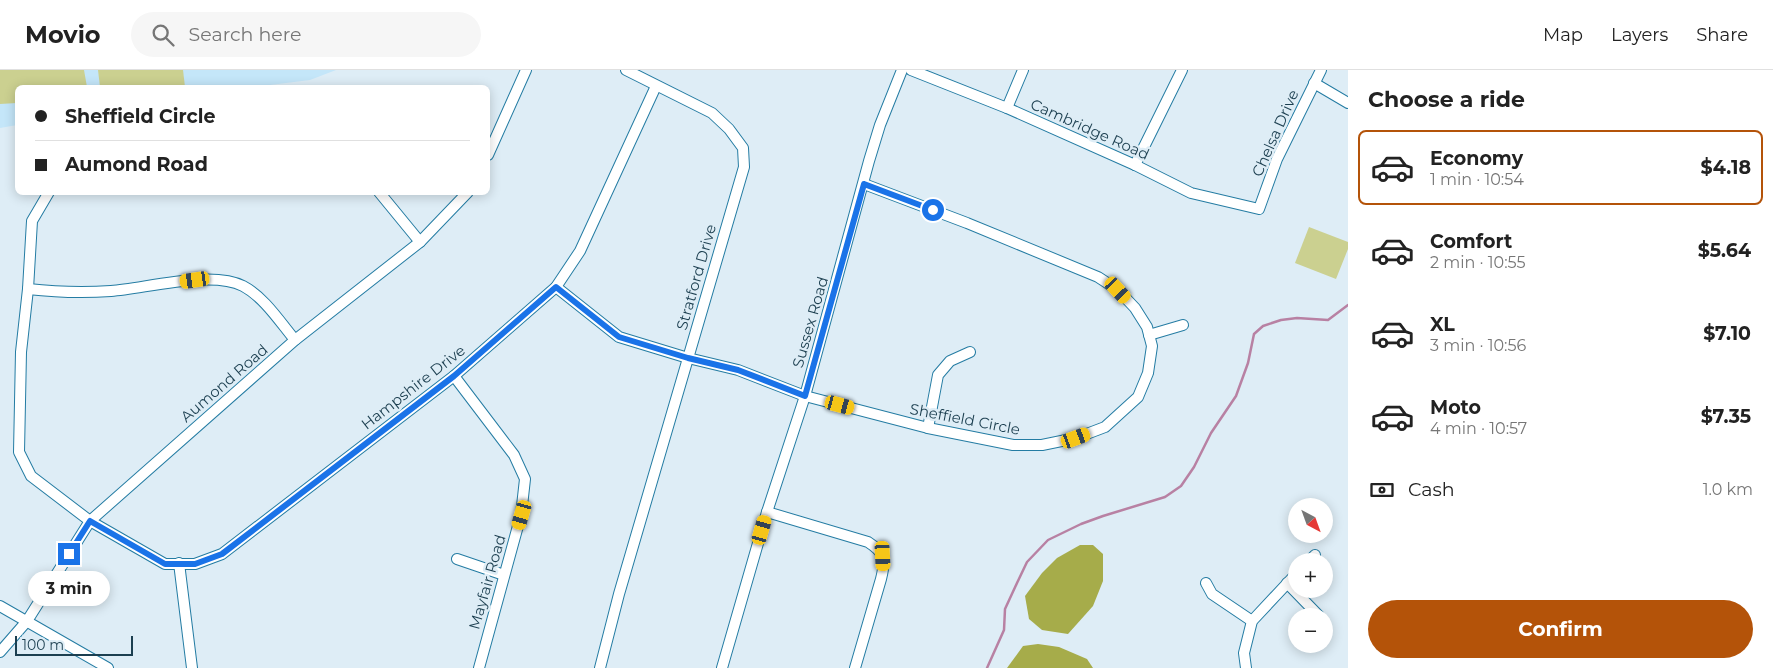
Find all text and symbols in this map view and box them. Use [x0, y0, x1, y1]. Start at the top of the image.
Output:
search box [131, 12, 481, 57]
text: Movio [25, 20, 101, 49]
icon: search [149, 21, 177, 49]
text: Search here [189, 23, 302, 46]
text: Map [1543, 24, 1583, 46]
text: Layers [1611, 24, 1668, 46]
text: Share [1696, 24, 1748, 46]
text: Choose a ride [1368, 86, 1525, 113]
street label: Chelsa Drive [1247, 87, 1303, 179]
street label: Cambridge Road [1028, 94, 1152, 164]
text: Sheffield Circle [65, 105, 215, 128]
icon: car [1370, 145, 1415, 190]
text: Economy [1430, 147, 1523, 170]
text: Aumond Road [65, 153, 208, 176]
text: $4.18 [1701, 156, 1751, 179]
text: 1 min · 10:54 [1430, 170, 1524, 189]
route start [922, 199, 944, 221]
street label: Stratford Drive [672, 222, 720, 332]
icon: car [1370, 228, 1415, 273]
text: Comfort [1430, 230, 1512, 253]
text: $5.64 [1698, 239, 1751, 262]
text: 2 min · 10:55 [1430, 253, 1526, 272]
car [179, 270, 210, 290]
street label: Sussex Road [788, 274, 832, 370]
car [1102, 274, 1133, 306]
icon: car [1370, 311, 1415, 356]
text: XL [1430, 313, 1455, 336]
text: $7.10 [1703, 322, 1751, 345]
text: 3 min · 10:56 [1430, 336, 1526, 355]
street label: Aumond Road [176, 340, 272, 426]
street label: Hampshire Drive [357, 341, 469, 433]
car [823, 394, 856, 416]
icon: car [1370, 394, 1415, 439]
text: Moto [1430, 396, 1481, 419]
street label: Sheffield Circle [908, 399, 1022, 439]
text: $7.35 [1701, 405, 1751, 428]
text: 4 min · 10:57 [1430, 419, 1527, 438]
car [1059, 426, 1092, 450]
icon: cash [1368, 476, 1396, 504]
text: Cash [1408, 478, 1455, 501]
text: 1.0 km [1703, 480, 1753, 499]
north arrow [1288, 498, 1332, 542]
map controls [1288, 498, 1333, 653]
car [510, 499, 533, 531]
car [750, 514, 773, 546]
street label: Mayfair Road [464, 532, 510, 632]
car [874, 541, 891, 571]
route end [58, 543, 80, 565]
button: + [1288, 553, 1333, 598]
callout: 3 min [28, 572, 110, 606]
text: 3 min [46, 579, 92, 598]
button: Confirm [1368, 600, 1753, 658]
button: − [1288, 608, 1333, 653]
scale bar [15, 633, 132, 656]
text: 100 m [22, 636, 64, 654]

